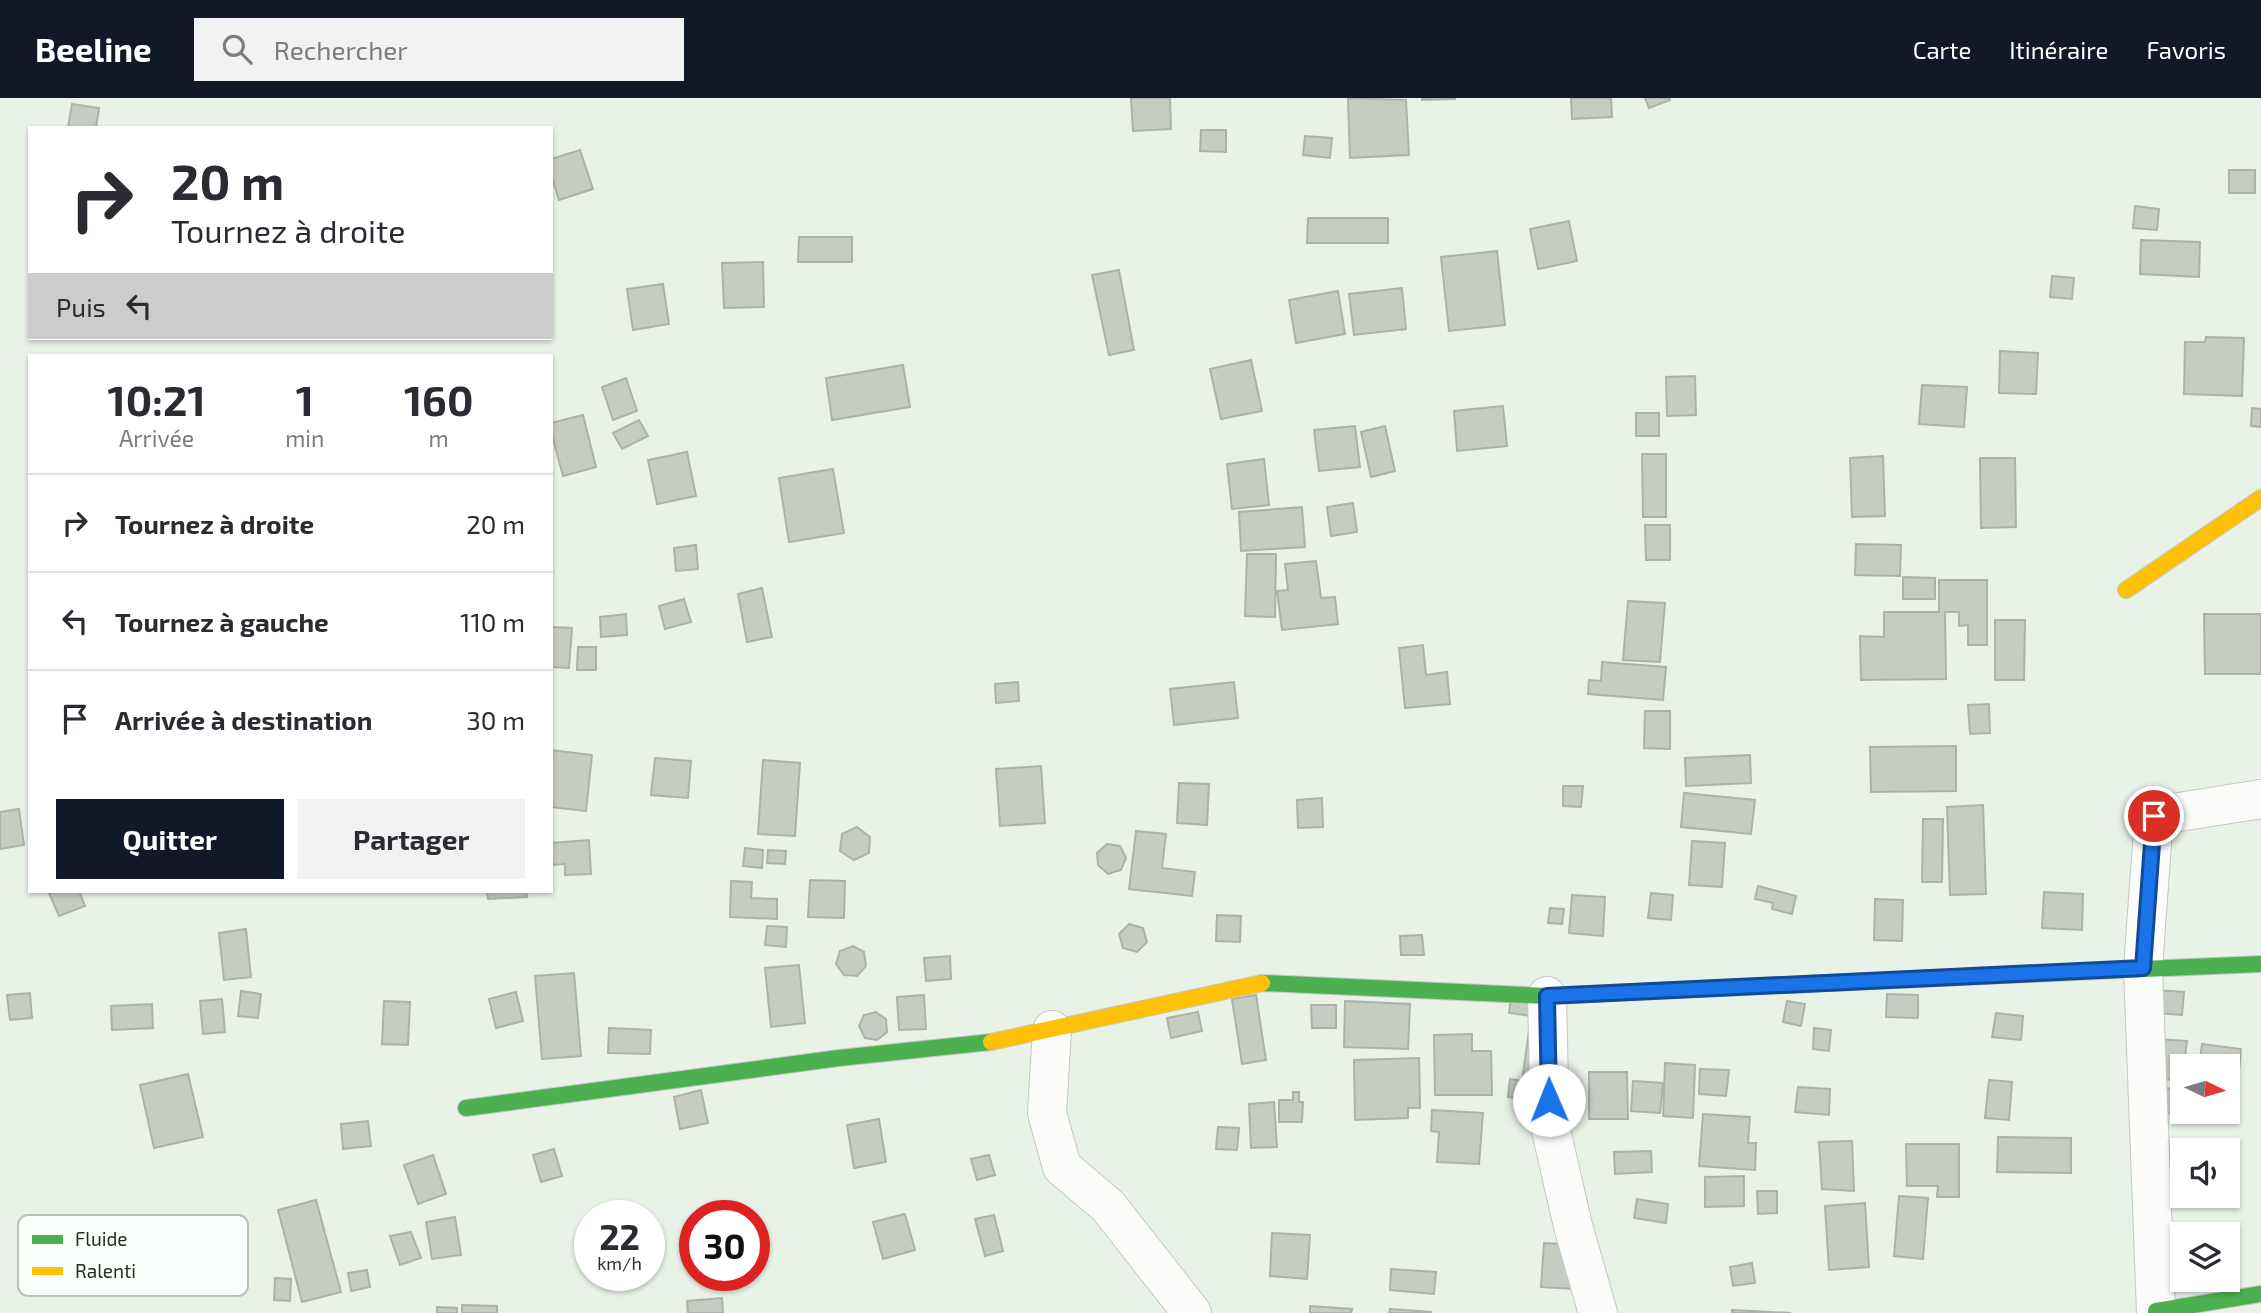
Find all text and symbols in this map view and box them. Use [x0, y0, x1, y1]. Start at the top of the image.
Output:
search box [194, 18, 684, 81]
text: Beeline [35, 29, 152, 69]
icon: search [218, 30, 256, 68]
text: Rechercher [274, 34, 408, 65]
text: Carte [1913, 35, 1971, 64]
text: Itinéraire [2009, 35, 2108, 64]
text: Favoris [2146, 35, 2226, 64]
text: 20 m [171, 151, 284, 210]
icon: right [56, 154, 147, 245]
text: Tournez à droite [171, 211, 405, 249]
icon: left [120, 287, 158, 325]
text: Puis [56, 291, 106, 322]
text: 10:21 [108, 374, 206, 424]
text: 1 [296, 374, 314, 424]
text: 160 [404, 374, 473, 424]
text: Arrivée [119, 424, 194, 452]
text: min [285, 424, 324, 452]
text: m [429, 424, 449, 452]
icon: right [56, 504, 94, 542]
text: Tournez à droite [115, 508, 314, 539]
text: 20 m [466, 508, 525, 539]
icon: left [56, 602, 94, 640]
text: Tournez à gauche [115, 606, 329, 637]
text: 110 m [460, 606, 525, 637]
icon: arrive [56, 700, 94, 738]
text: Arrivée à destination [115, 704, 372, 735]
text: 30 m [466, 704, 525, 735]
pin [2124, 786, 2184, 846]
icon: arrive [2135, 797, 2173, 835]
button: Quitter [56, 799, 284, 879]
button: Partager [298, 799, 525, 879]
north arrow [2170, 1054, 2240, 1124]
map controls [2170, 1054, 2240, 1292]
position arrow [1512, 1063, 1586, 1137]
button: sound [2170, 1138, 2240, 1208]
speed limit sign: 30 [679, 1200, 770, 1291]
legend [18, 1215, 248, 1296]
text: 22 [599, 1215, 640, 1257]
button: layers [2170, 1222, 2240, 1292]
text: Fluide [75, 1227, 128, 1250]
text: km/h [597, 1252, 642, 1274]
text: Ralenti [75, 1259, 136, 1282]

